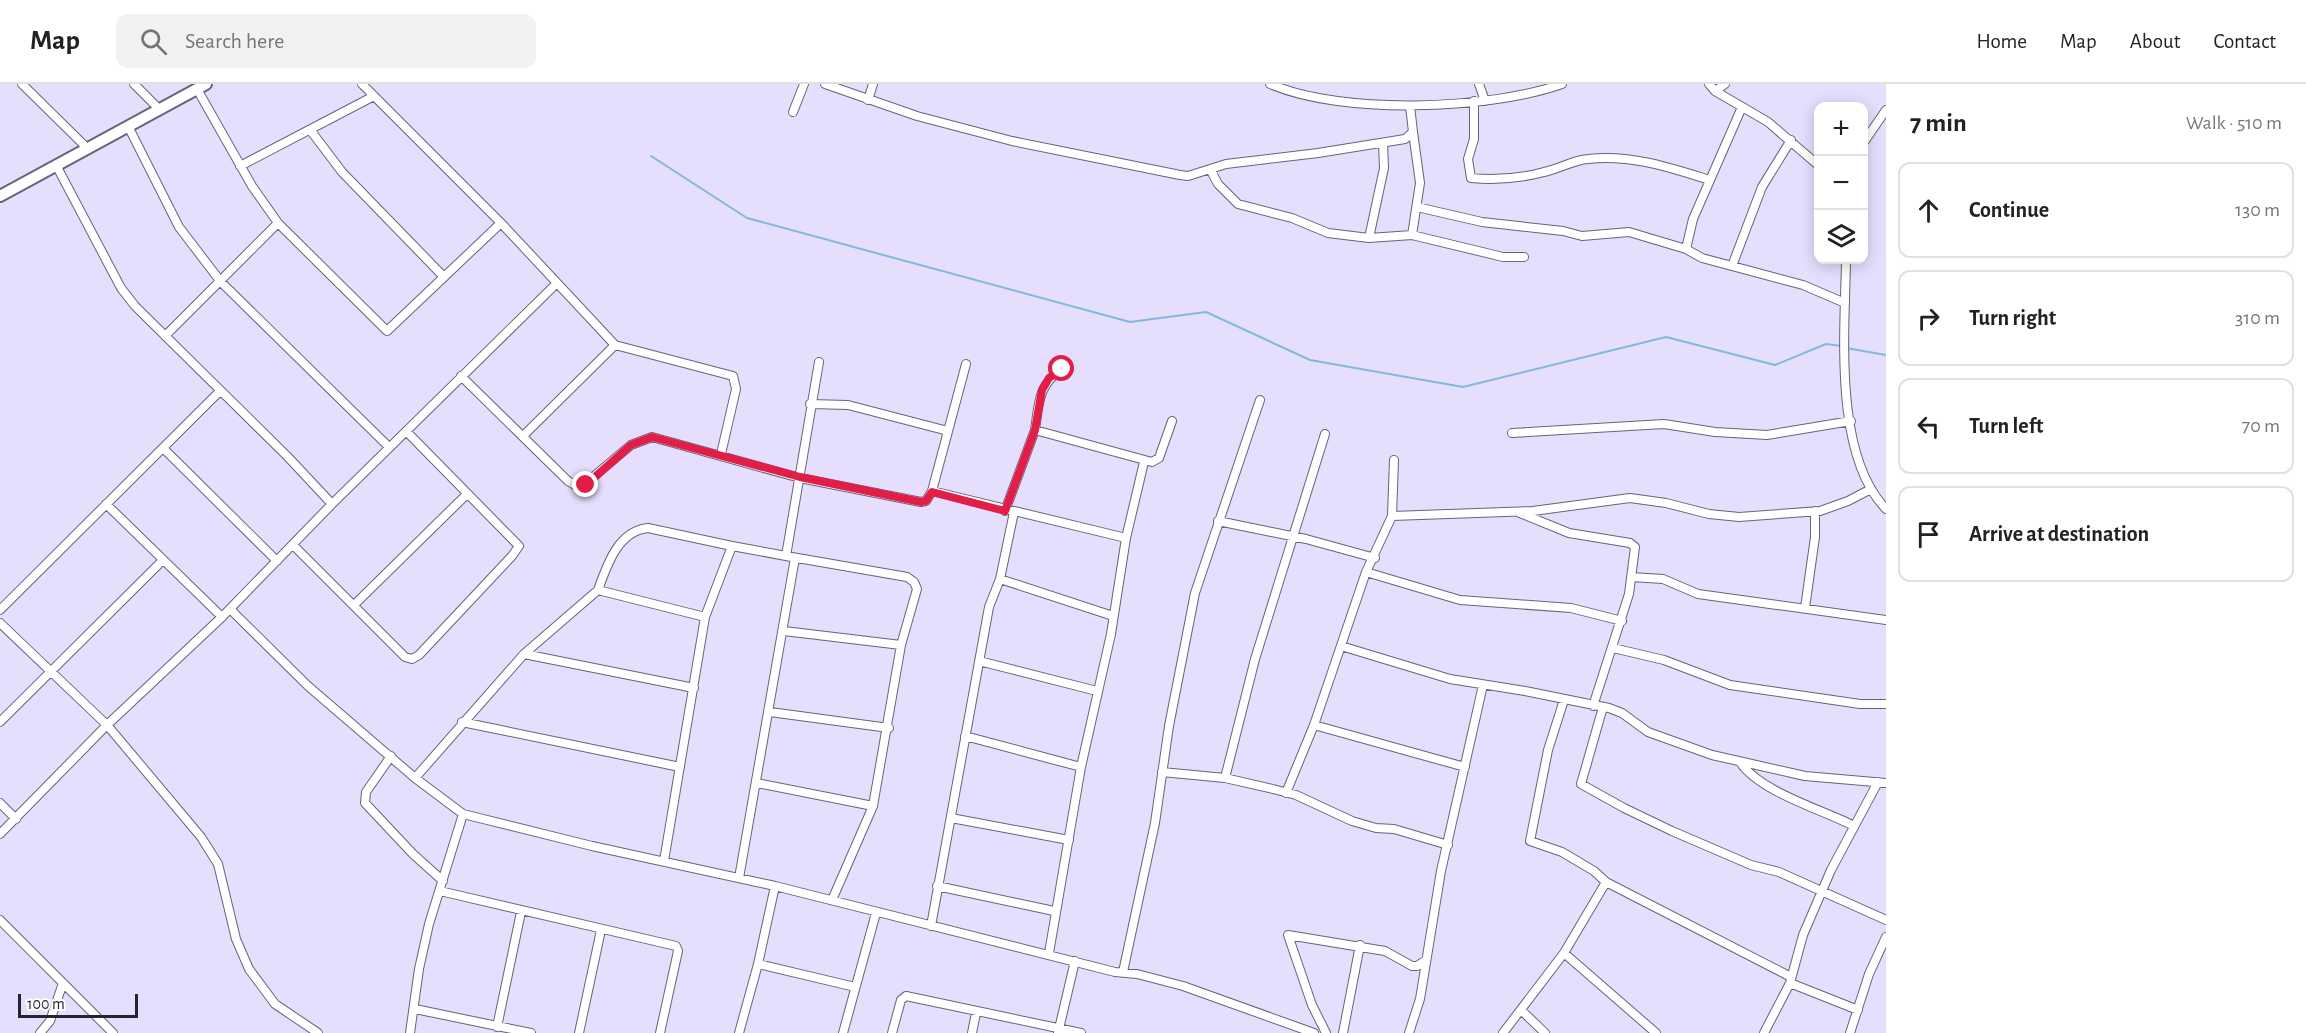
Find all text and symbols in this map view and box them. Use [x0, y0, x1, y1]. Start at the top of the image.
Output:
search box [116, 14, 536, 68]
icon: search [137, 25, 170, 58]
text: Map [30, 27, 80, 55]
text: Search here [185, 30, 284, 52]
text: Home [1976, 31, 2027, 52]
text: Map [2060, 31, 2097, 52]
text: About [2130, 31, 2180, 52]
text: Contact [2213, 31, 2276, 52]
map controls [1814, 102, 1868, 264]
button: + [1814, 102, 1868, 156]
text: 7 min [1910, 110, 1967, 136]
text: Walk · 510 m [2186, 113, 2282, 133]
button: − [1814, 156, 1868, 210]
icon: ahead [1912, 194, 1945, 227]
text: Continue [1969, 199, 2049, 221]
text: 130 m [2235, 200, 2280, 220]
button: layers [1814, 210, 1868, 264]
icon: right [1912, 302, 1945, 335]
text: Turn right [1969, 307, 2056, 329]
text: 310 m [2235, 308, 2280, 328]
route start [1048, 355, 1074, 381]
icon: left [1912, 410, 1945, 443]
text: Turn left [1969, 415, 2043, 437]
text: 70 m [2242, 416, 2280, 436]
route end [572, 471, 598, 497]
icon: arrive [1912, 518, 1945, 551]
text: Arrive at destination [1969, 523, 2149, 545]
scale bar [18, 991, 138, 1018]
text: 100 m [27, 996, 65, 1012]

